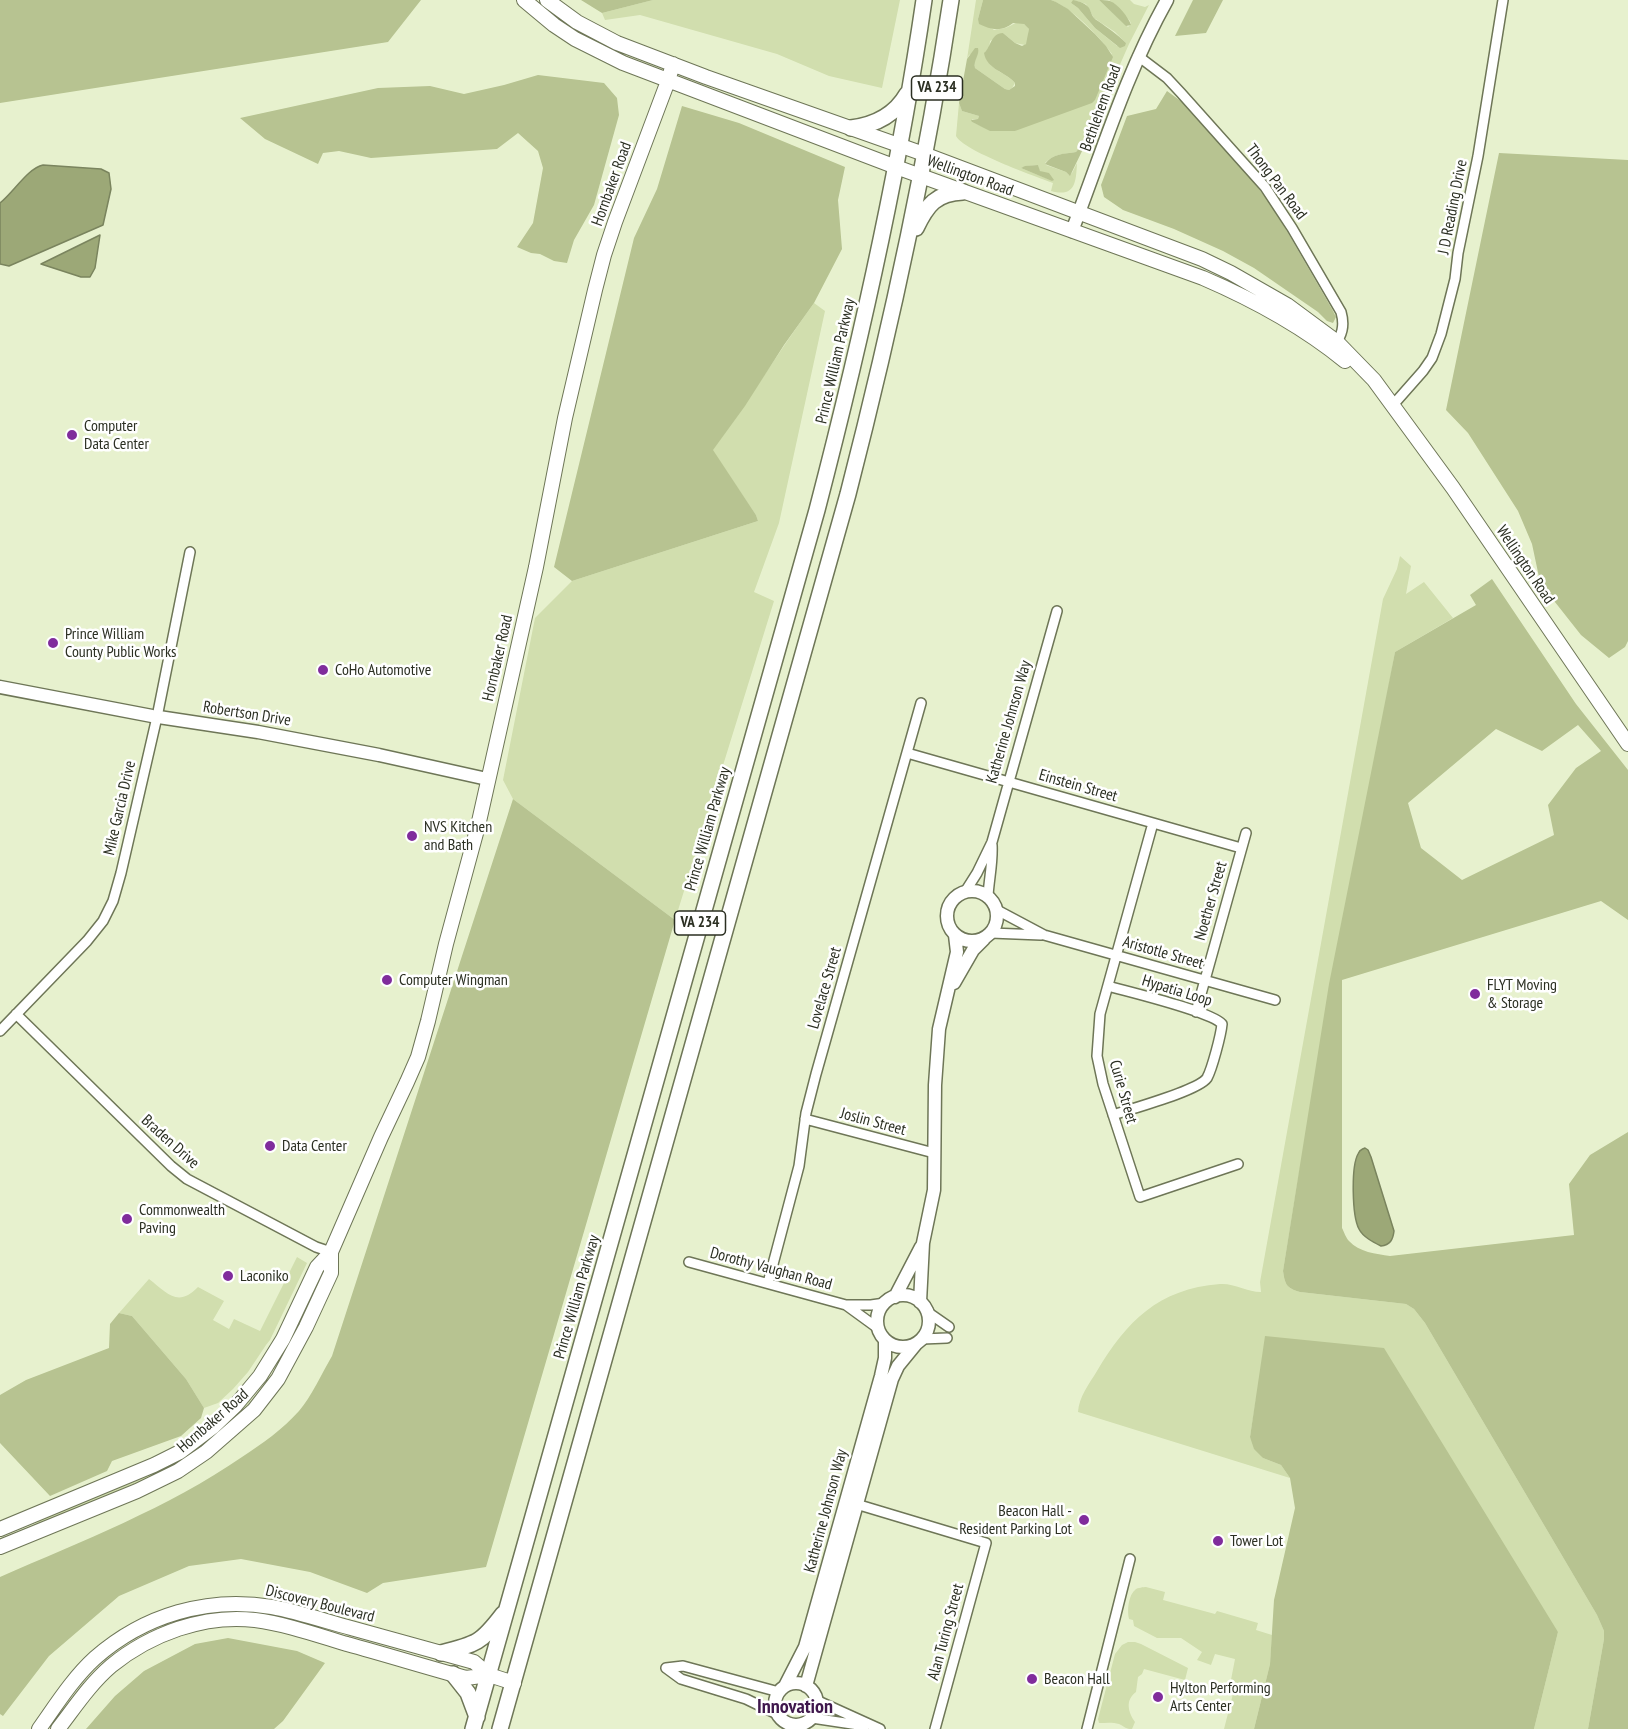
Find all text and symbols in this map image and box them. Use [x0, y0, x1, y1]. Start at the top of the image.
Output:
street label: Bethlehem Road [1076, 62, 1126, 154]
road number: VA 234 [912, 76, 962, 100]
street label: Hornbaker Road [588, 139, 636, 229]
street label: Thong Pan Road [1241, 141, 1311, 223]
street label: Wellington Road [924, 151, 1016, 201]
street label: J D Reading Drive [1434, 158, 1472, 256]
street label: Prince William Parkway [812, 296, 860, 426]
place label: Computer Data Center [84, 416, 149, 454]
marker: Computer Data Center [65, 428, 79, 442]
street label: Wellington Road [1492, 522, 1558, 608]
street label: Hornbaker Road [479, 613, 517, 703]
place label: Prince William County Public Works [65, 624, 177, 662]
marker: Prince William County Public Works [46, 636, 60, 650]
street label: Katherine Johnson Way [982, 658, 1036, 786]
place label: CoHo Automotive [335, 660, 431, 680]
marker: CoHo Automotive [316, 663, 330, 677]
street label: Robertson Drive [202, 698, 292, 730]
street label: Mike Garcia Drive [100, 759, 140, 857]
street label: Prince William Parkway [681, 765, 735, 893]
street label: Einstein Street [1037, 766, 1119, 806]
place label: NVS Kitchen and Bath [424, 817, 492, 855]
marker: NVS Kitchen and Bath [405, 829, 419, 843]
street label: Noether Street [1191, 859, 1231, 943]
road number: VA 234 [674, 911, 726, 935]
street label: Aristotle Street [1120, 932, 1206, 974]
street label: Lovelace Street [804, 945, 846, 1031]
place label: Computer Wingman [399, 970, 508, 990]
street label: Hypatia Loop [1140, 971, 1214, 1011]
marker: Computer Wingman [380, 973, 394, 987]
place label: FLYT Moving & Storage [1487, 975, 1557, 1013]
marker: FLYT Moving & Storage [1468, 987, 1482, 1001]
street label: Curie Street [1105, 1058, 1141, 1126]
street label: Joslin Street [838, 1104, 908, 1140]
street label: Braden Drive [137, 1111, 203, 1173]
place label: Data Center [282, 1136, 347, 1156]
marker: Data Center [263, 1139, 277, 1153]
place label: Commonwealth Paving [139, 1200, 225, 1238]
marker: Commonwealth Paving [120, 1212, 134, 1226]
street label: Prince William Parkway [550, 1233, 604, 1361]
street label: Dorothy Vaughan Road [708, 1243, 834, 1295]
place label: Laconiko [240, 1266, 289, 1286]
marker: Laconiko [221, 1269, 235, 1283]
street label: Hornbaker Road [174, 1385, 252, 1457]
street label: Katherine Johnson Way [800, 1447, 852, 1575]
place label: Beacon Hall - Resident Parking Lot [959, 1501, 1072, 1539]
marker: Beacon Hall - Resident Parking Lot [1077, 1513, 1091, 1527]
place label: Tower Lot [1230, 1531, 1283, 1551]
marker: Tower Lot [1211, 1534, 1225, 1548]
street label: Discovery Boulevard [264, 1581, 376, 1627]
street label: Alan Turing Street [924, 1582, 968, 1682]
place label: Beacon Hall [1044, 1669, 1110, 1689]
marker: Beacon Hall [1025, 1672, 1039, 1686]
place label: Hylton Performing Arts Center [1170, 1678, 1271, 1716]
marker: Hylton Performing Arts Center [1151, 1690, 1165, 1704]
district label: Innovation [757, 1695, 833, 1719]

